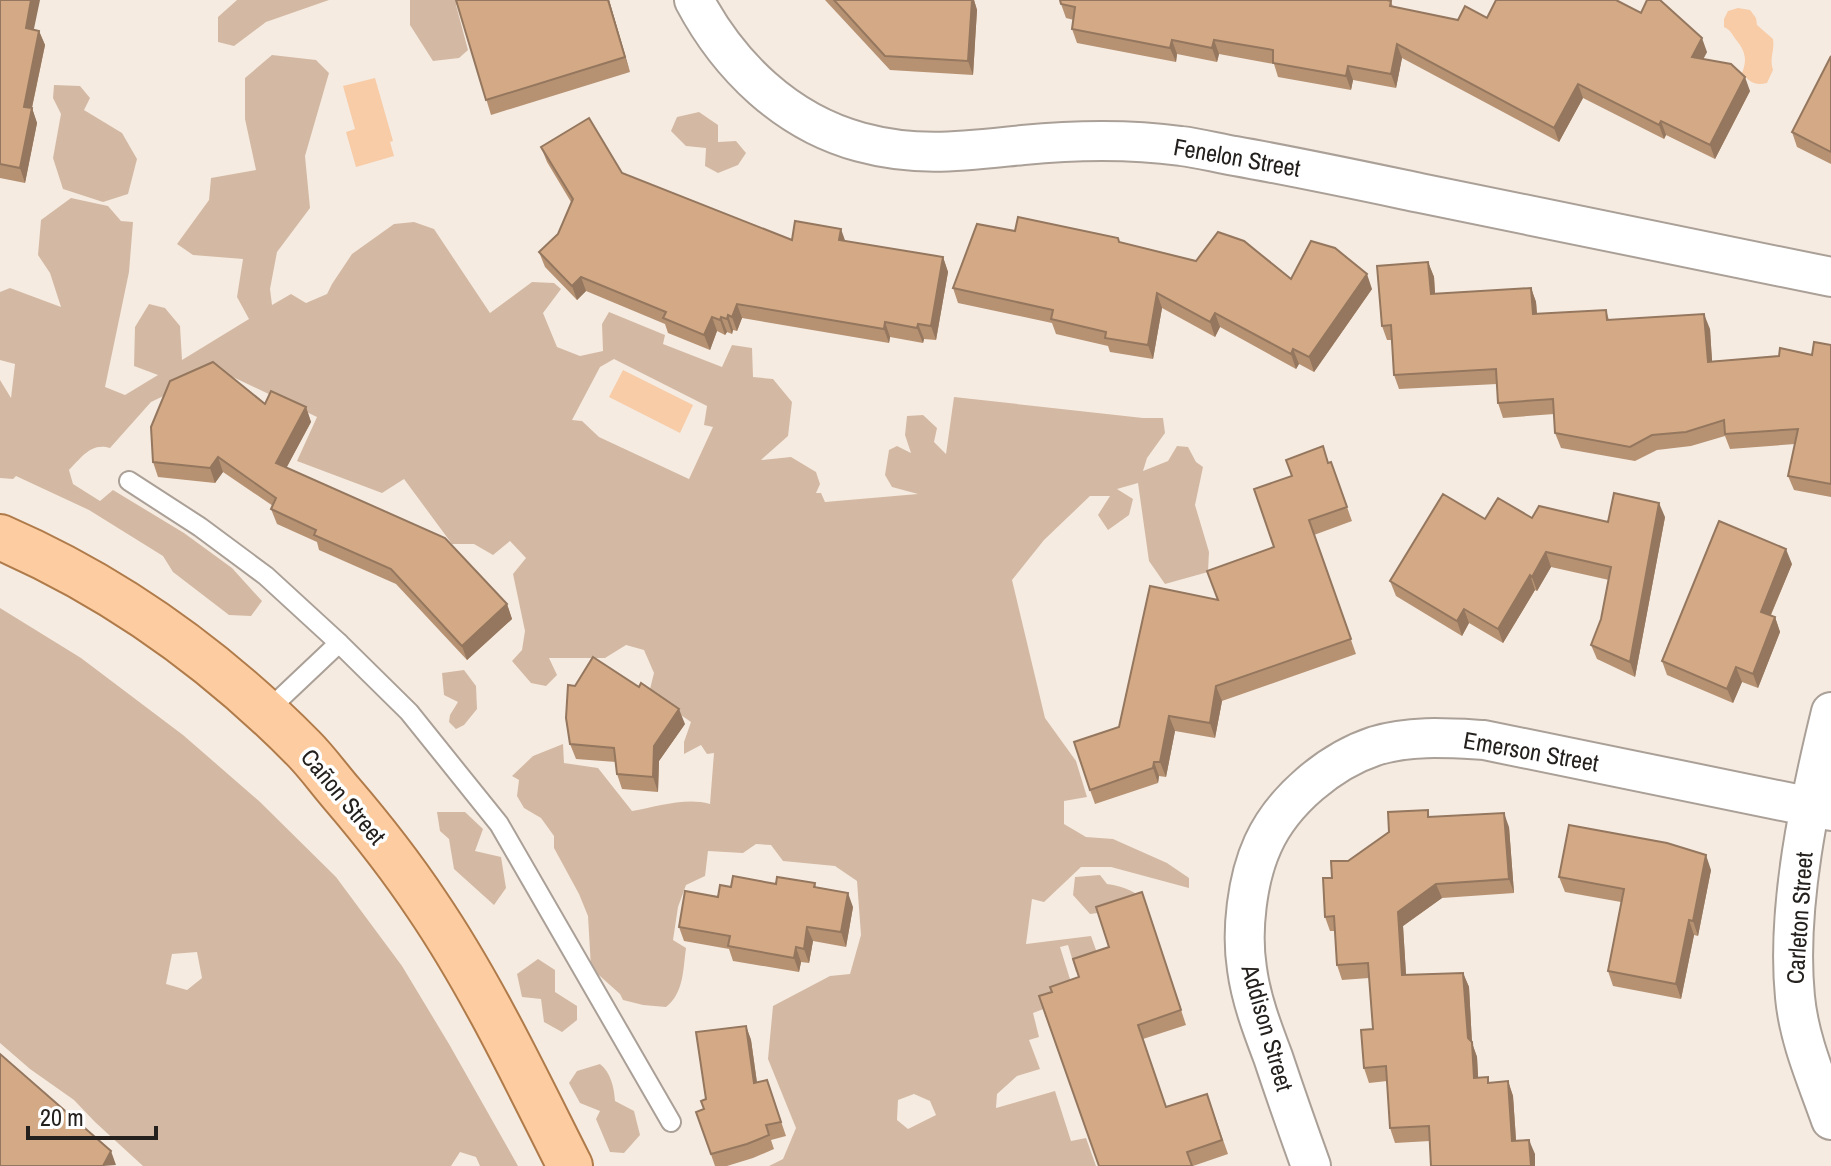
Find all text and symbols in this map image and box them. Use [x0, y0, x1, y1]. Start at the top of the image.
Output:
street label: Fenelon Street [1171, 130, 1304, 184]
street label: Emerson Street [1461, 723, 1602, 779]
street label: Cañon Street [294, 742, 394, 851]
street label: Carleton Street [1778, 850, 1820, 985]
street label: Addison Street [1234, 960, 1301, 1095]
scale bar [28, 1090, 156, 1140]
text: 20 m [40, 1101, 84, 1133]

